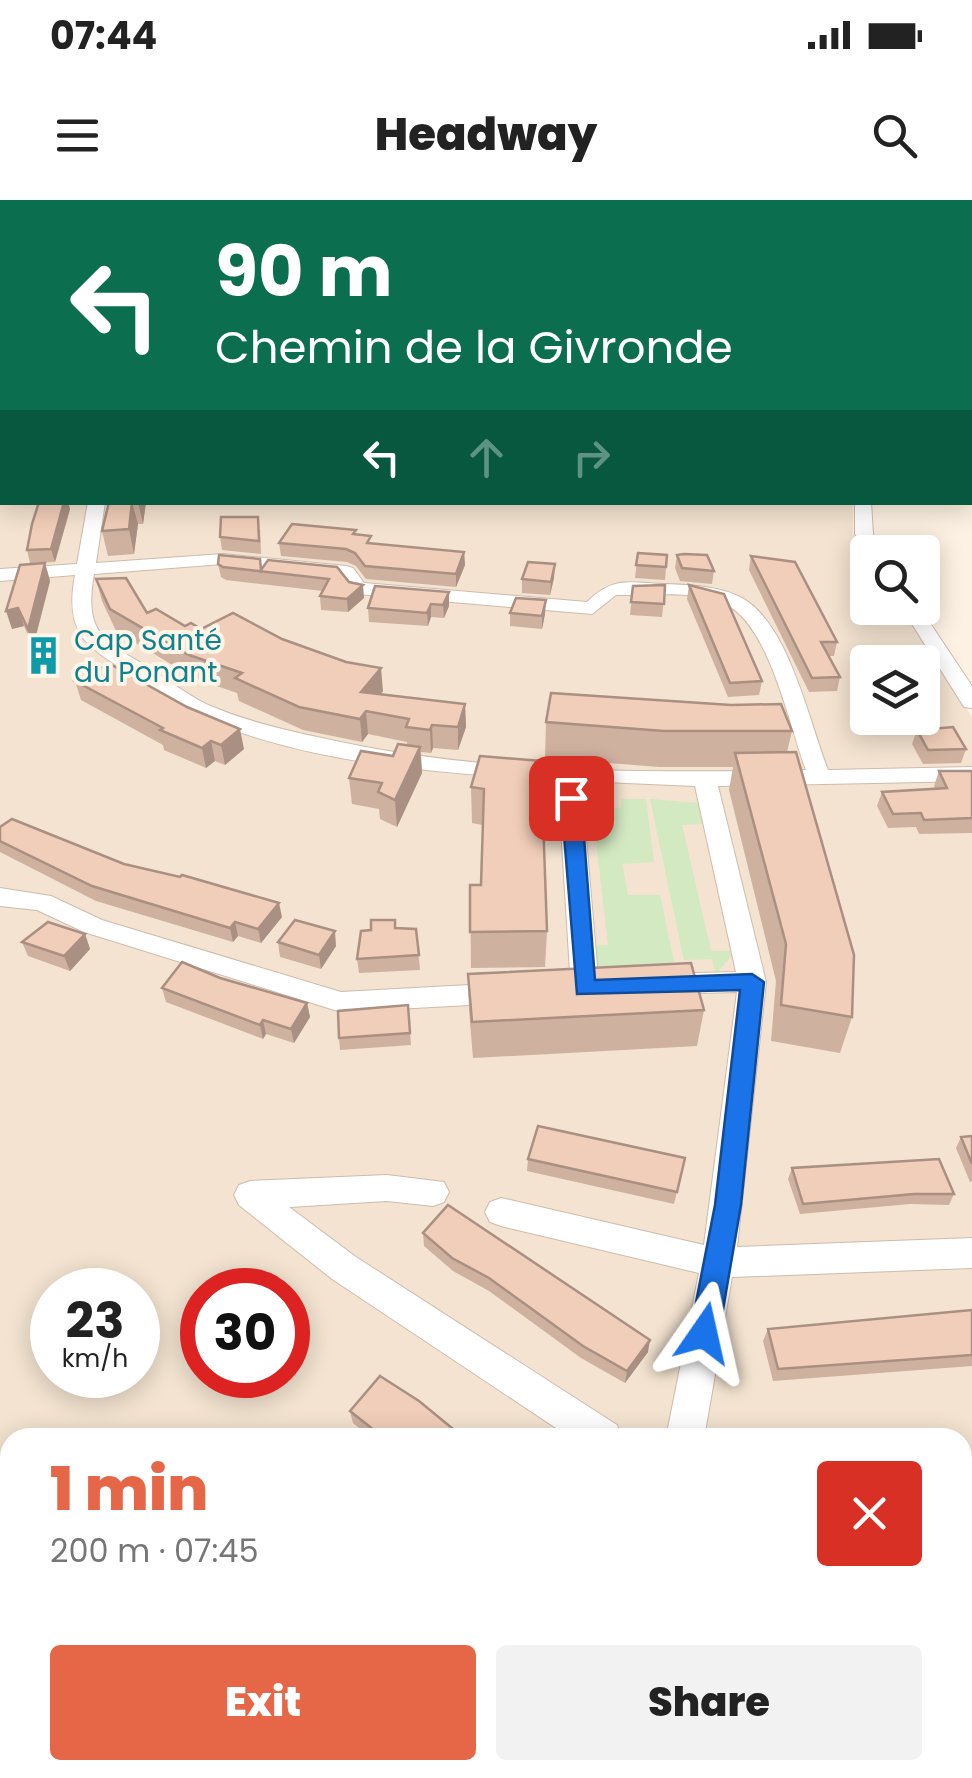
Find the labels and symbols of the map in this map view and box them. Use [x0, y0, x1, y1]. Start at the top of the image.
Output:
place label: Cap Santé du Ponant [74, 621, 222, 692]
building icon: Cap Santé du Ponant [23, 635, 65, 677]
pin [529, 756, 614, 841]
speed limit sign: 30 [180, 1268, 310, 1398]
position arrow [652, 1281, 756, 1385]

